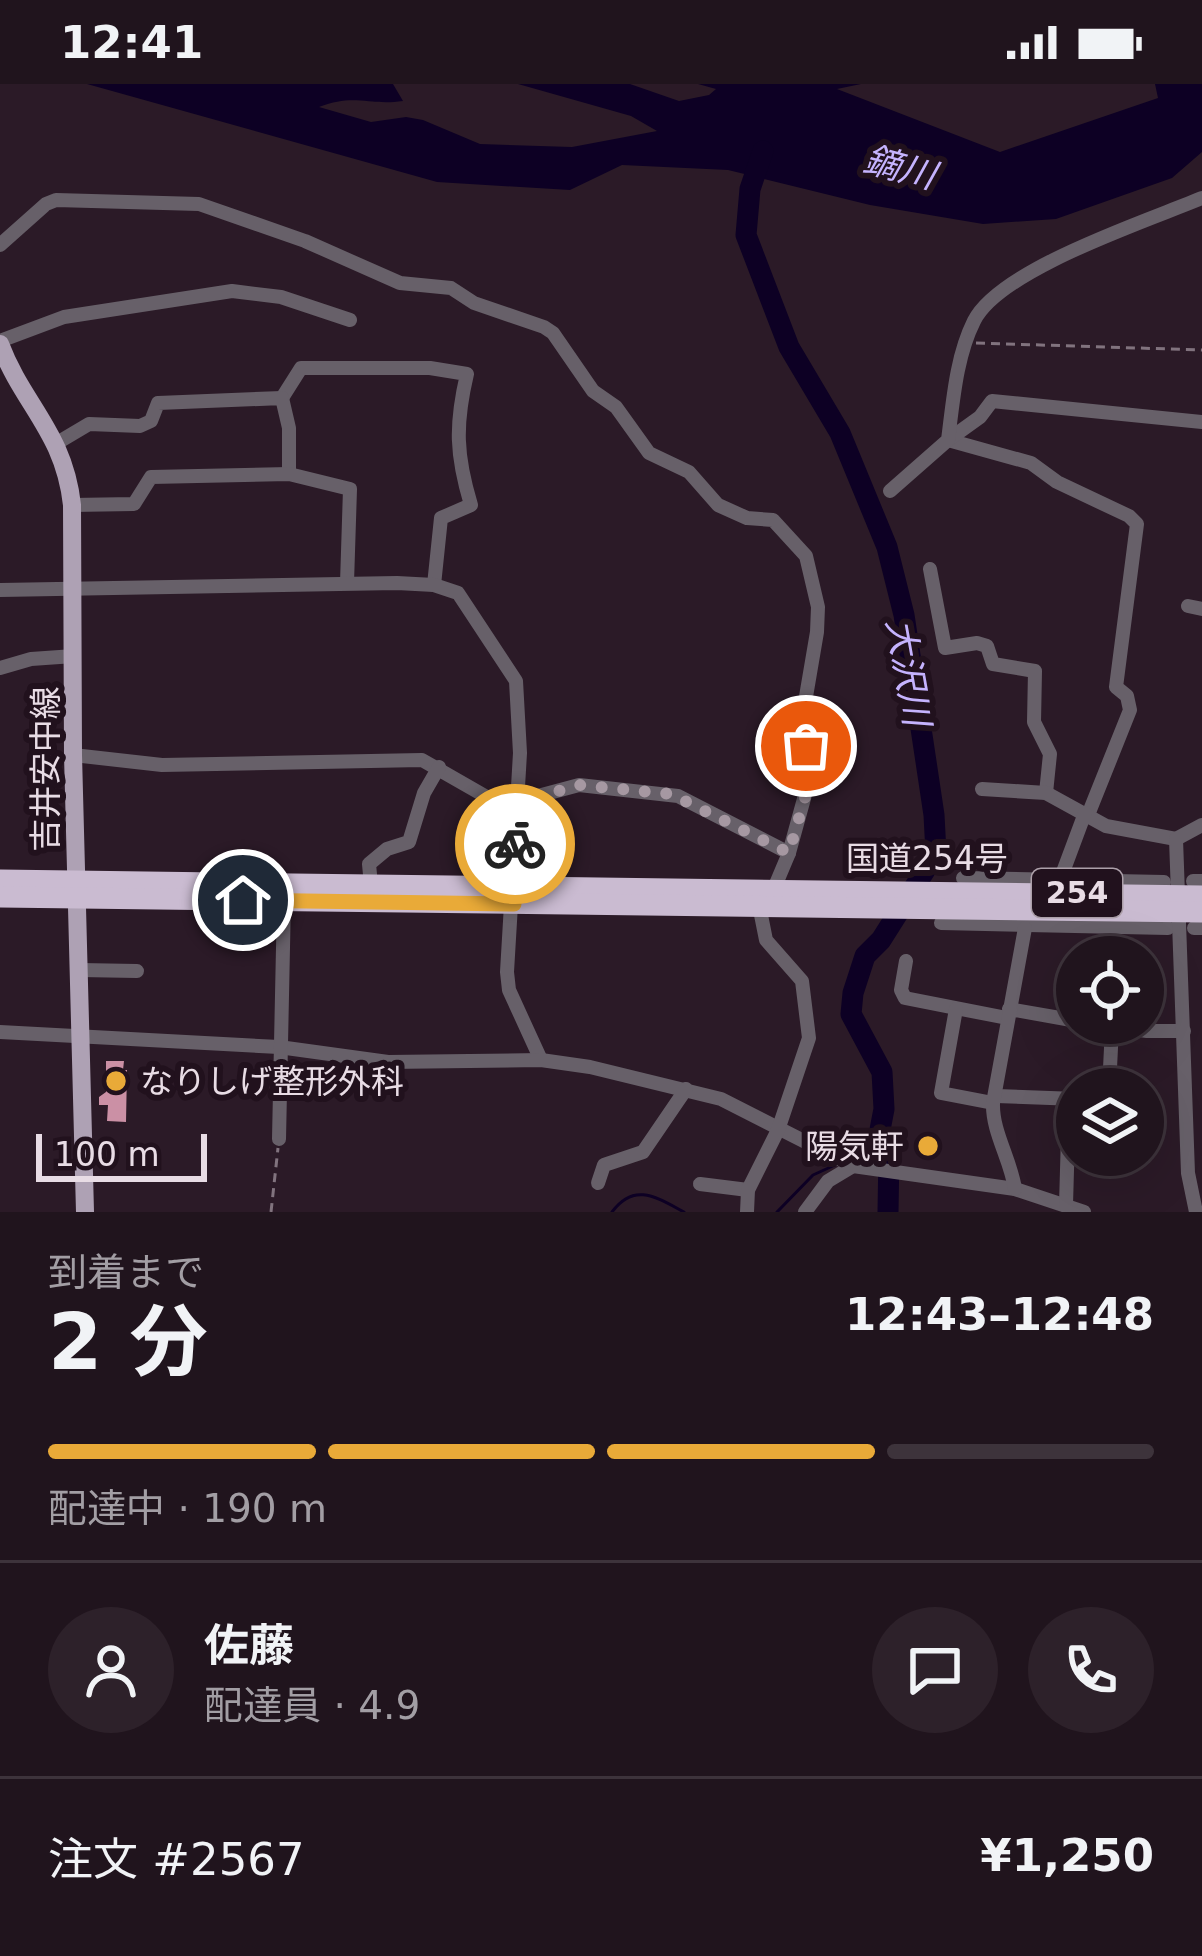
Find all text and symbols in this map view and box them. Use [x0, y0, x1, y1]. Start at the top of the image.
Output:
text: 12:41 [60, 16, 203, 69]
water label: 鏑川 [860, 138, 944, 198]
water label: 大沢川 [879, 615, 939, 733]
street label: 吉井安中線 [26, 687, 65, 852]
pin [755, 695, 857, 797]
icon: bag [773, 713, 839, 779]
courier [455, 784, 575, 904]
icon: bike [482, 811, 548, 877]
street label: 国道254号 [846, 839, 1008, 878]
pin [192, 849, 294, 951]
icon: home [210, 867, 276, 933]
road number: 254 [1032, 869, 1122, 917]
map controls [1056, 936, 1164, 1176]
button: locate [1056, 936, 1164, 1044]
place label: なりしげ整形外科 [140, 1062, 404, 1101]
marker: なりしげ整形外科 [103, 1068, 129, 1094]
button: layers [1056, 1068, 1164, 1176]
place label: 陽気軒 [805, 1127, 904, 1166]
scale bar [36, 1128, 207, 1181]
marker: 陽気軒 [915, 1133, 941, 1159]
text: 100 m [54, 1135, 160, 1174]
text: 到着まで [48, 1250, 204, 1295]
text: 12:43–12:48 [845, 1288, 1154, 1341]
text: 2 分 [48, 1297, 207, 1387]
text: 配達中 · 190 m [48, 1486, 327, 1531]
button: person [48, 1607, 174, 1733]
button: chat [872, 1607, 998, 1733]
button: phone [1028, 1607, 1154, 1733]
text: 佐藤 [204, 1619, 294, 1672]
text: 配達員 · 4.9 [204, 1683, 420, 1728]
text: ¥1,250 [980, 1829, 1154, 1882]
text: 注文 #2567 [48, 1833, 305, 1886]

